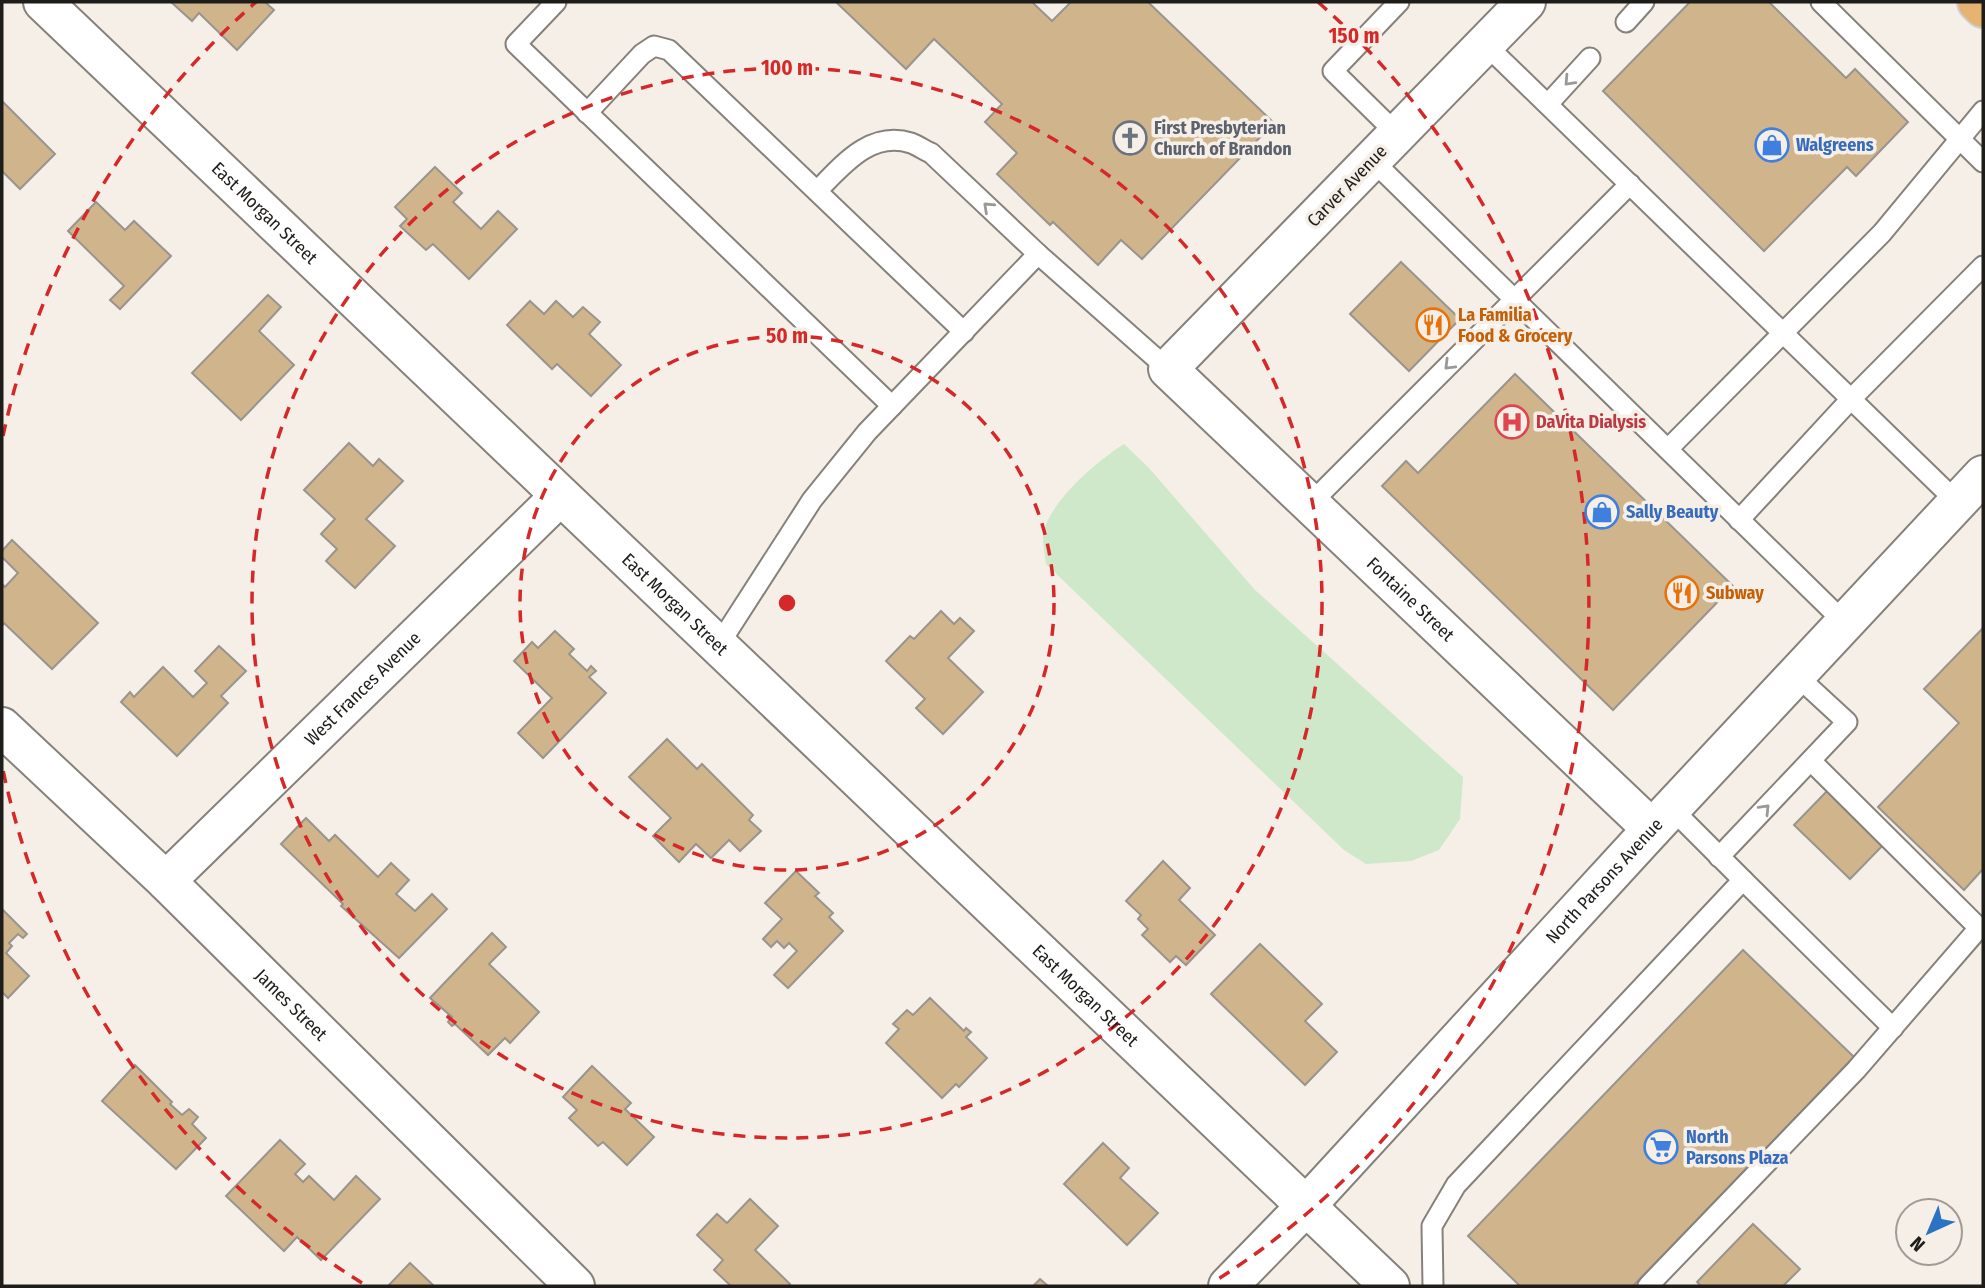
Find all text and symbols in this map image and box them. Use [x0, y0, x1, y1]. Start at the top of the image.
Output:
text: 150 m [1328, 23, 1380, 49]
text: 100 m [761, 55, 813, 81]
one-way arrow [1565, 73, 1577, 86]
place label: First Presbyterian Church of Brandon [1154, 117, 1292, 160]
church icon: First Presbyterian Church of Brandon [1111, 119, 1149, 157]
shop icon: Walgreens [1753, 126, 1791, 164]
place label: Walgreens [1796, 134, 1874, 156]
street label: Carver Avenue [1302, 140, 1392, 232]
street label: East Morgan Street [207, 158, 322, 269]
one-way arrow [983, 203, 996, 215]
place label: La Familia Food & Grocery [1458, 304, 1573, 347]
restaurant icon: La Familia Food & Grocery [1414, 306, 1452, 344]
text: 50 m [766, 323, 808, 349]
one-way arrow [1444, 357, 1457, 370]
hospital icon: DaVita Dialysis [1493, 403, 1531, 441]
place label: DaVita Dialysis [1536, 411, 1646, 433]
shop icon: Sally Beauty [1583, 493, 1621, 531]
place label: Sally Beauty [1626, 501, 1719, 523]
street label: East Morgan Street [617, 549, 733, 660]
street label: Fontaine Street [1362, 553, 1459, 646]
restaurant icon: Subway [1663, 574, 1701, 612]
place label: Subway [1706, 582, 1764, 604]
centre of rings [775, 591, 799, 615]
street label: West Frances Avenue [300, 627, 425, 750]
one-way arrow [1757, 804, 1770, 817]
street label: North Parsons Avenue [1541, 814, 1667, 948]
street label: East Morgan Street [1028, 940, 1143, 1051]
street label: James Street [250, 964, 332, 1045]
place label: North Parsons Plaza [1686, 1126, 1789, 1169]
supermarket icon: North Parsons Plaza [1642, 1128, 1680, 1166]
north arrow [1894, 1197, 1964, 1267]
text: N [1905, 1232, 1930, 1256]

